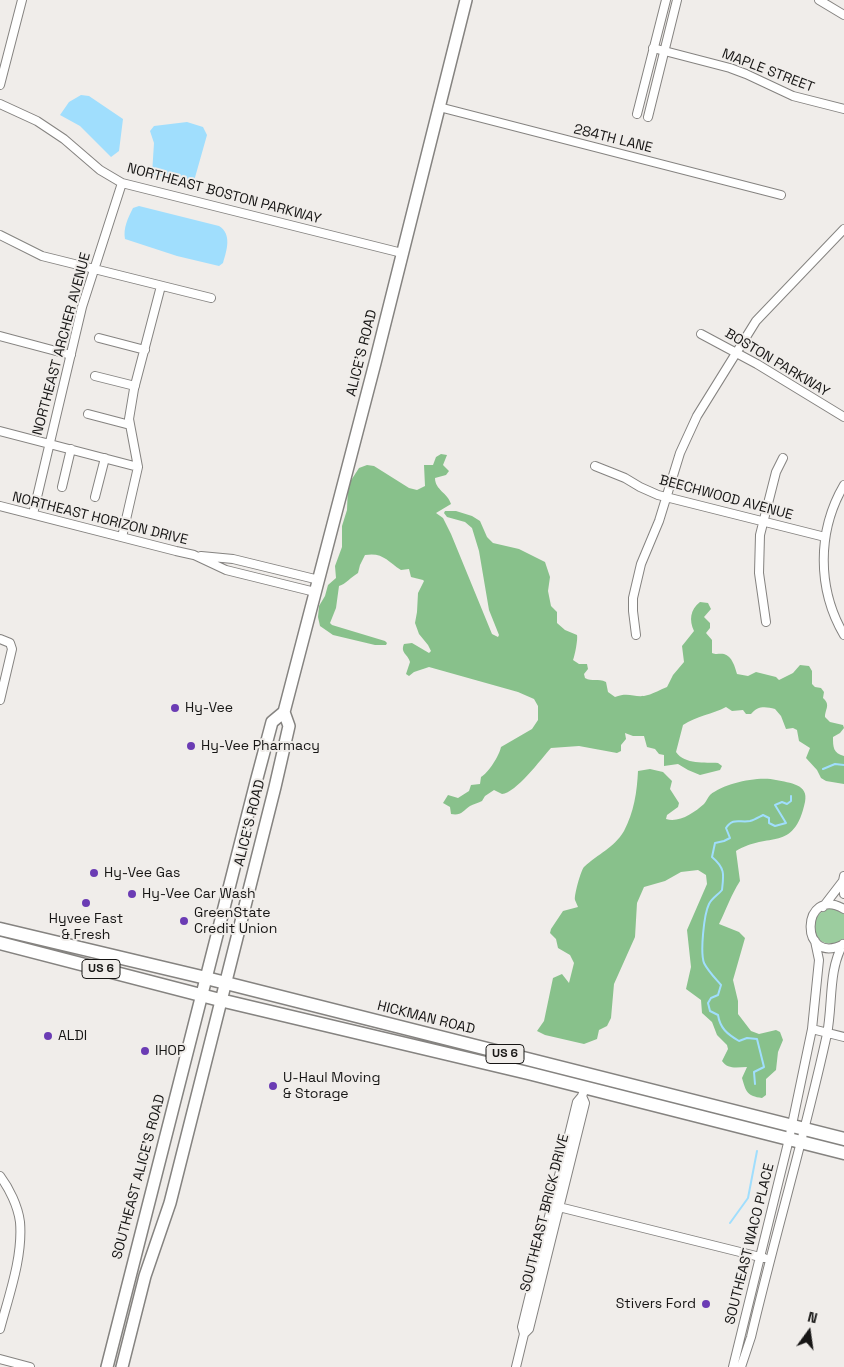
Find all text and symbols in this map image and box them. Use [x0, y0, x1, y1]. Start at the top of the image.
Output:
street label: MAPLE STREET [719, 46, 817, 96]
street label: 284TH LANE [572, 121, 654, 157]
street label: NORTHEAST BOSTON PARKWAY [125, 160, 323, 228]
street label: NORTHEAST ARCHER AVENUE [29, 251, 95, 437]
street label: ALICE'S ROAD [343, 308, 381, 398]
street label: BOSTON PARKWAY [722, 325, 832, 401]
street label: BEECHWOOD AVENUE [657, 472, 795, 524]
street label: NORTHEAST HORIZON DRIVE [10, 489, 190, 549]
place label: Hy-Vee [185, 700, 233, 716]
marker: Hy-Vee [169, 702, 181, 714]
place label: Hy-Vee Pharmacy [201, 738, 320, 754]
marker: Hy-Vee Pharmacy [185, 740, 197, 752]
street label: ALICE'S ROAD [231, 778, 269, 868]
place label: Hy-Vee Gas [104, 865, 180, 881]
marker: Hy-Vee Gas [88, 867, 100, 879]
place label: Hy-Vee Car Wash [142, 886, 256, 902]
marker: Hy-Vee Car Wash [126, 888, 138, 900]
marker: Hyvee Fast & Fresh [80, 897, 92, 909]
place label: GreenState Credit Union [194, 905, 277, 938]
place label: Hyvee Fast & Fresh [49, 911, 123, 944]
marker: GreenState Credit Union [178, 915, 190, 927]
road number: US 6 [82, 960, 120, 979]
street label: HICKMAN ROAD [375, 998, 477, 1038]
place label: ALDI [58, 1028, 87, 1044]
marker: ALDI [42, 1030, 54, 1042]
place label: IHOP [155, 1043, 185, 1059]
road number: US 6 [486, 1044, 524, 1064]
marker: IHOP [139, 1045, 151, 1057]
place label: U-Haul Moving & Storage [283, 1070, 380, 1102]
marker: U-Haul Moving & Storage [267, 1080, 279, 1092]
street label: SOUTHEAST ALICE'S ROAD [109, 1093, 169, 1261]
street label: SOUTHEAST BRICK DRIVE [517, 1132, 573, 1294]
street label: SOUTHEAST WACO PLACE [722, 1162, 778, 1326]
place label: Stivers Ford [616, 1296, 696, 1312]
marker: Stivers Ford [700, 1298, 712, 1310]
north arrow [784, 1307, 834, 1357]
text: N [806, 1308, 819, 1327]

